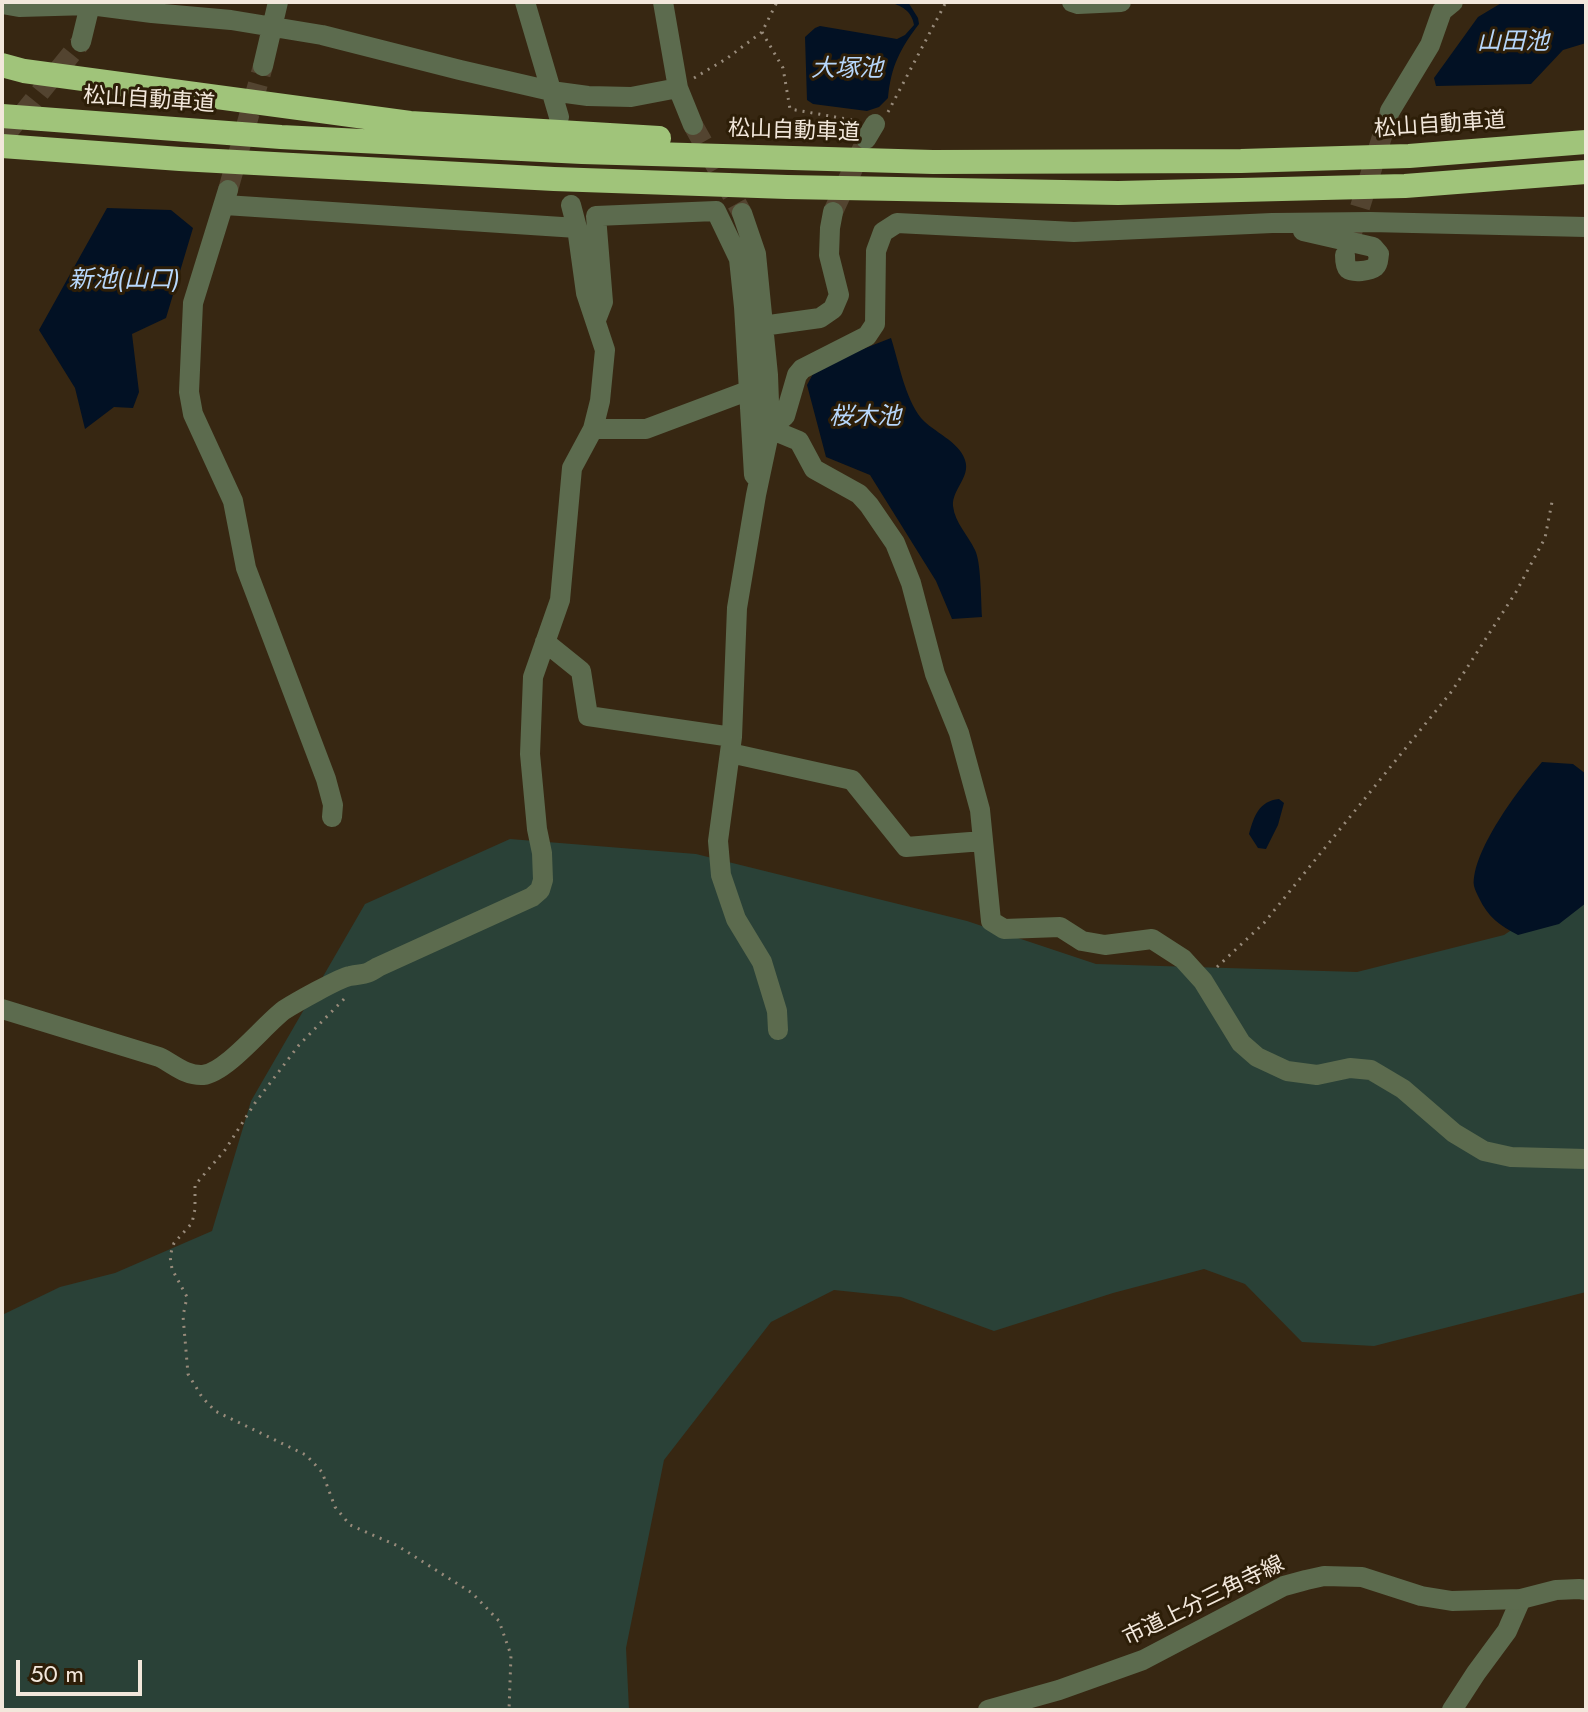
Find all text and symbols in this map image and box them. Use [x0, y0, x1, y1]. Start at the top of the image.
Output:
water label: 山田池 [1477, 29, 1549, 57]
water label: 大塚池 [811, 56, 883, 84]
street label: 松山自動車道 [82, 83, 216, 119]
street label: 松山自動車道 [1373, 108, 1507, 144]
street label: 松山自動車道 [728, 117, 860, 147]
water label: 新池(山口) [69, 267, 179, 295]
water label: 桜木池 [829, 404, 901, 432]
street label: 市道上分三角寺線 [1119, 1552, 1289, 1652]
scale bar [20, 1644, 146, 1694]
text: 50 m [30, 1656, 84, 1691]

